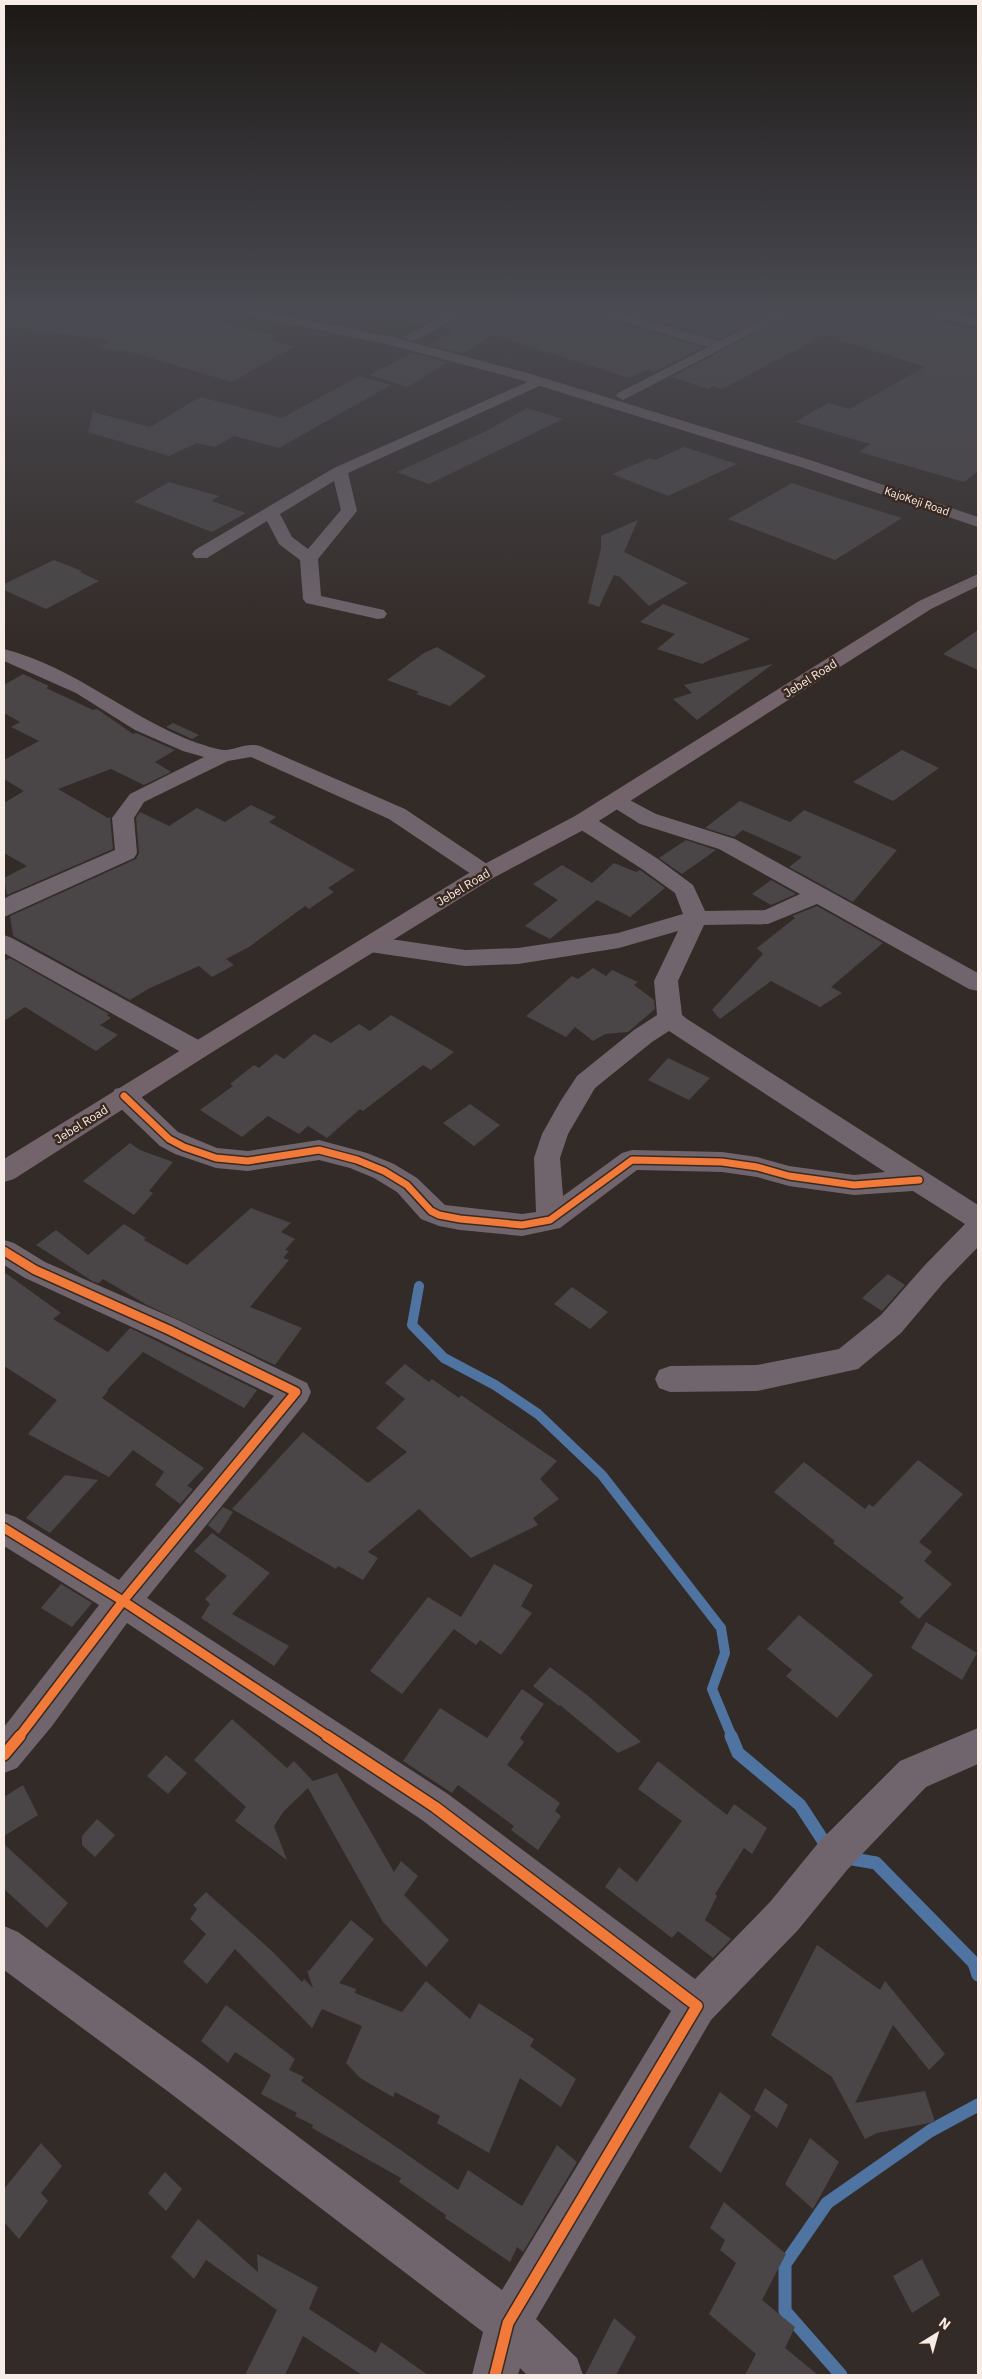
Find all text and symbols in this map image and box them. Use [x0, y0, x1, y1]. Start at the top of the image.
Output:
street label: KajoKeji Road [883, 483, 951, 519]
street label: Jebel Road [781, 656, 839, 700]
street label: Jebel Road [433, 865, 493, 909]
street label: Jebel Road [52, 1102, 110, 1146]
north arrow [912, 2309, 962, 2359]
text: N [935, 2313, 954, 2334]

